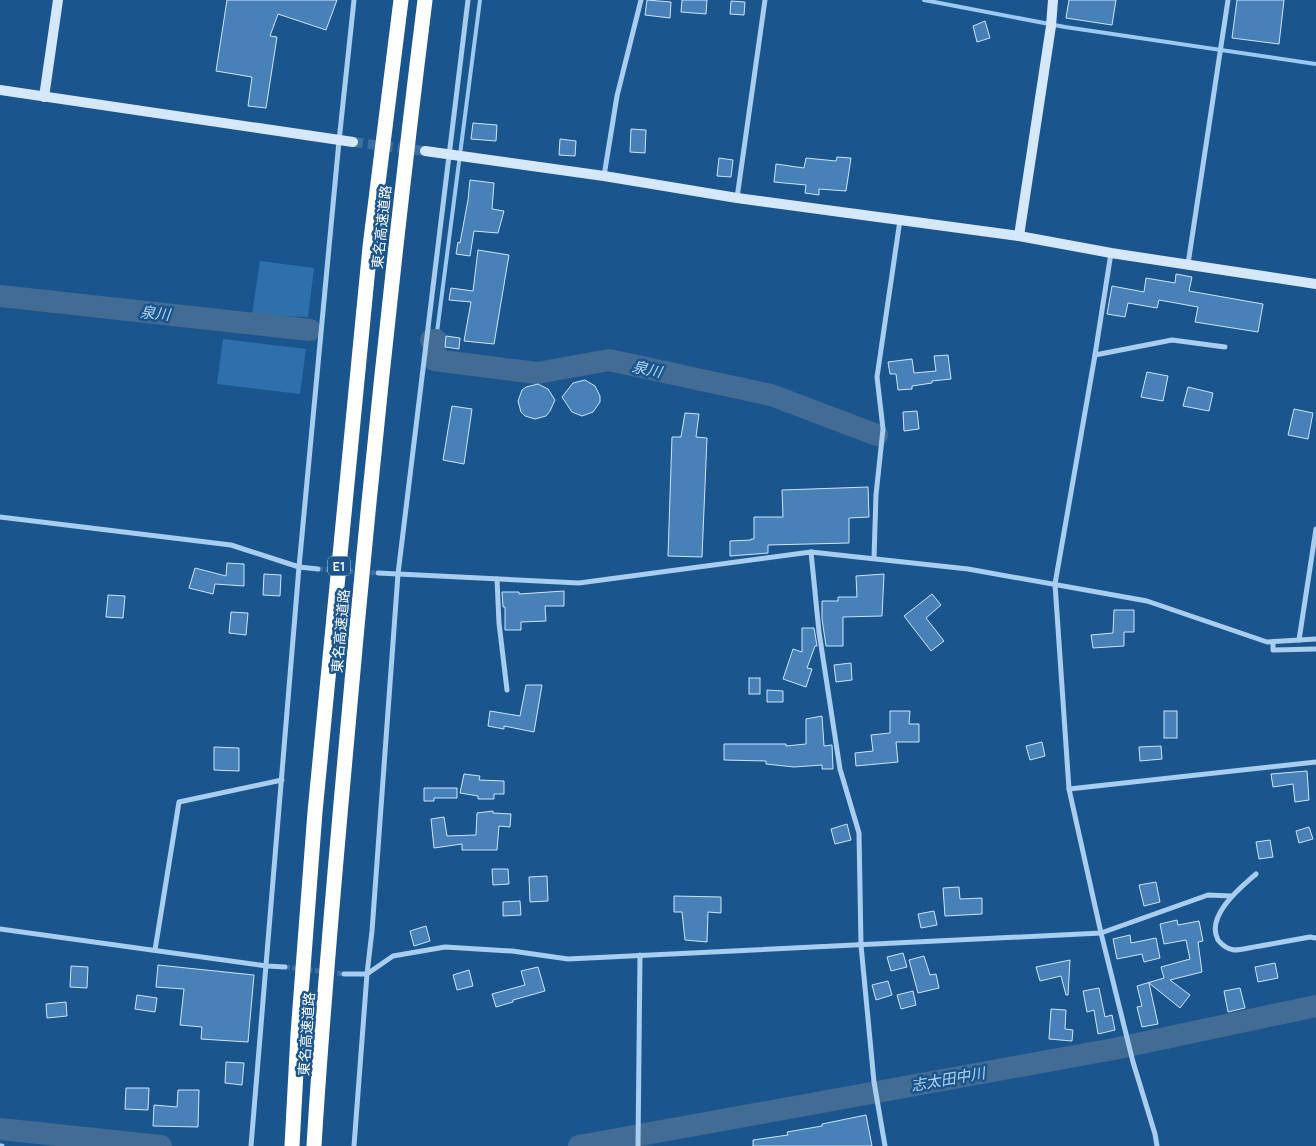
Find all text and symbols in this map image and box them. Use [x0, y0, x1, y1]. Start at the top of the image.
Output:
street label: 東名高速道路 [367, 184, 395, 270]
water label: 泉川 [139, 301, 173, 325]
water label: 泉川 [630, 356, 666, 383]
road number: E1 [328, 556, 350, 576]
street label: 東名高速道路 [327, 588, 353, 674]
street label: 東名高速道路 [294, 991, 318, 1077]
water label: 志太田中川 [909, 1062, 989, 1096]

